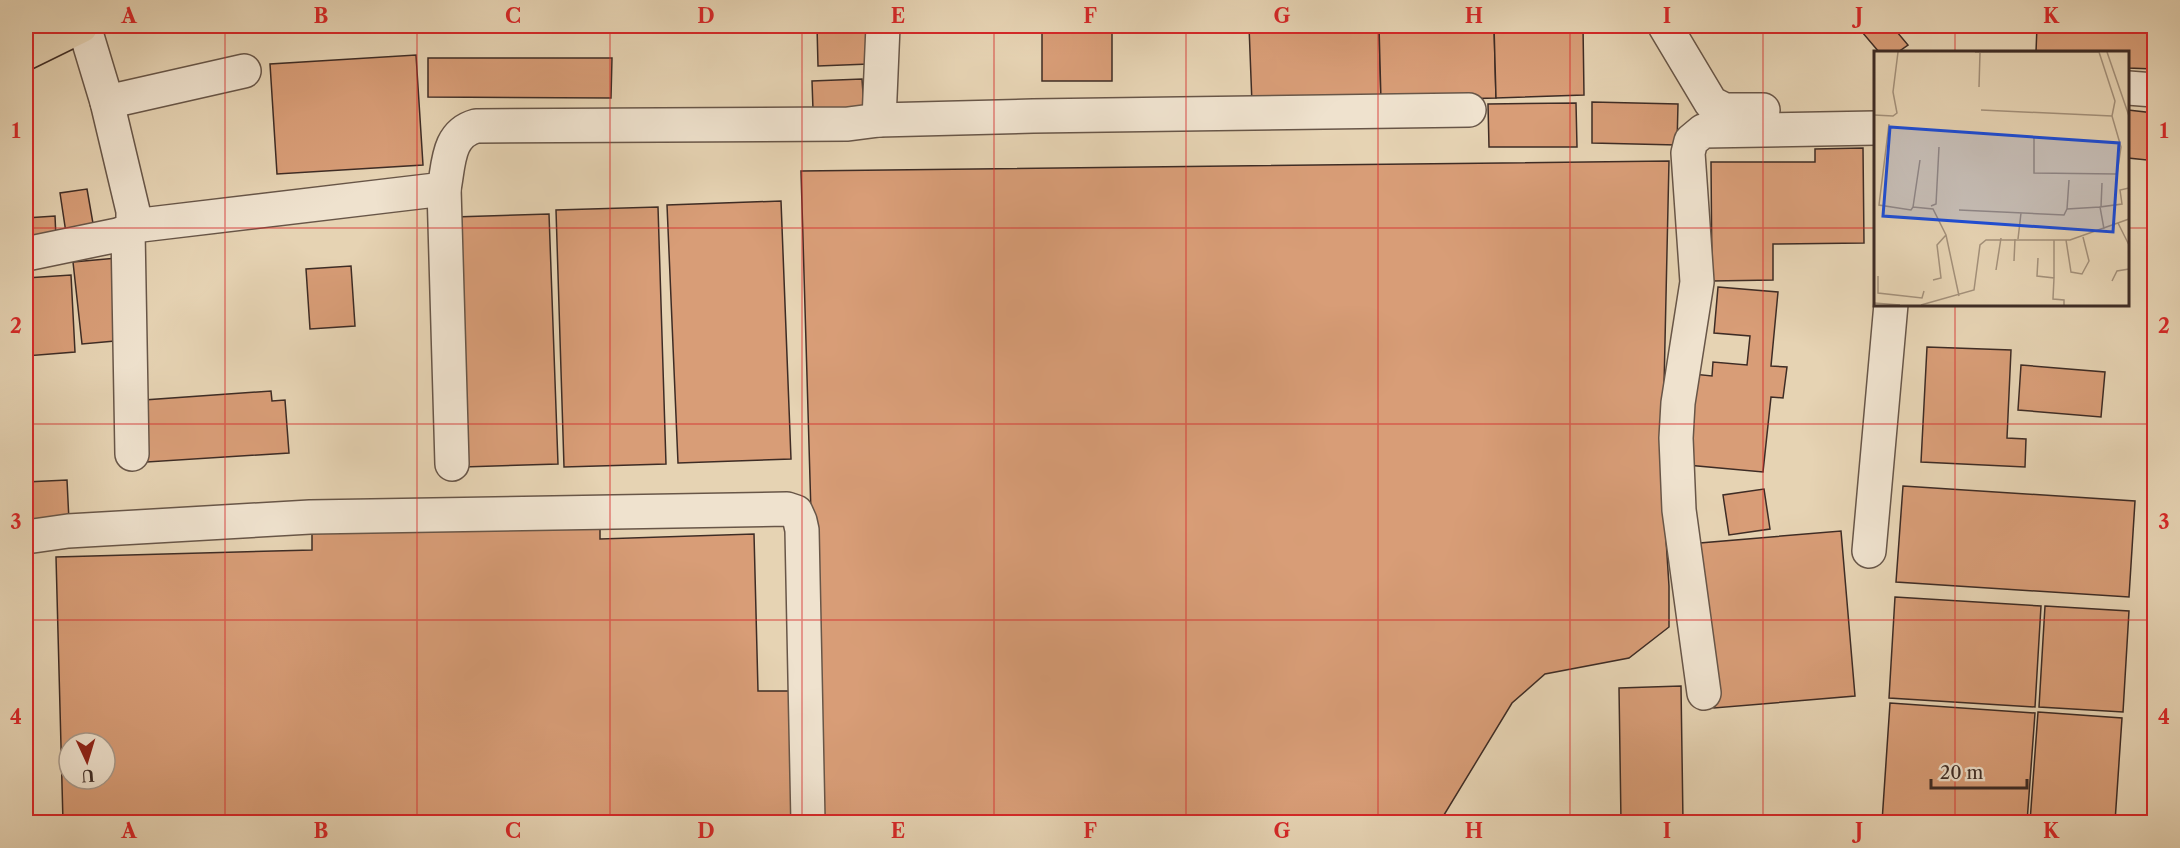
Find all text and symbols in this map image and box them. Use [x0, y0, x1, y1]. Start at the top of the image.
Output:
text: A [120, 4, 137, 28]
text: B [314, 4, 329, 28]
text: C [505, 4, 521, 28]
text: D [697, 4, 715, 28]
text: E [891, 4, 905, 28]
text: F [1083, 4, 1097, 28]
text: G [1274, 4, 1291, 28]
text: H [1465, 4, 1483, 28]
text: I [1663, 4, 1671, 28]
text: J [1851, 4, 1863, 28]
text: K [2043, 4, 2060, 28]
inset map [1874, 51, 2129, 306]
text: 1 [12, 119, 21, 143]
text: 1 [2160, 119, 2169, 143]
text: 2 [10, 314, 22, 338]
text: 2 [2158, 314, 2170, 338]
text: 3 [10, 510, 22, 534]
text: 3 [2158, 510, 2170, 534]
text: 4 [10, 705, 22, 729]
text: 4 [2158, 705, 2170, 729]
north arrow [57, 731, 117, 791]
scale bar [1931, 752, 2027, 790]
text: 20 m [1940, 762, 1984, 784]
text: U [81, 766, 95, 786]
text: A [120, 819, 137, 843]
text: B [314, 819, 329, 843]
text: C [505, 819, 521, 843]
text: D [697, 819, 715, 843]
text: E [891, 819, 905, 843]
text: F [1083, 819, 1097, 843]
text: G [1274, 819, 1291, 843]
text: H [1465, 819, 1483, 843]
text: I [1663, 819, 1671, 843]
text: J [1851, 819, 1863, 843]
text: K [2043, 819, 2060, 843]

